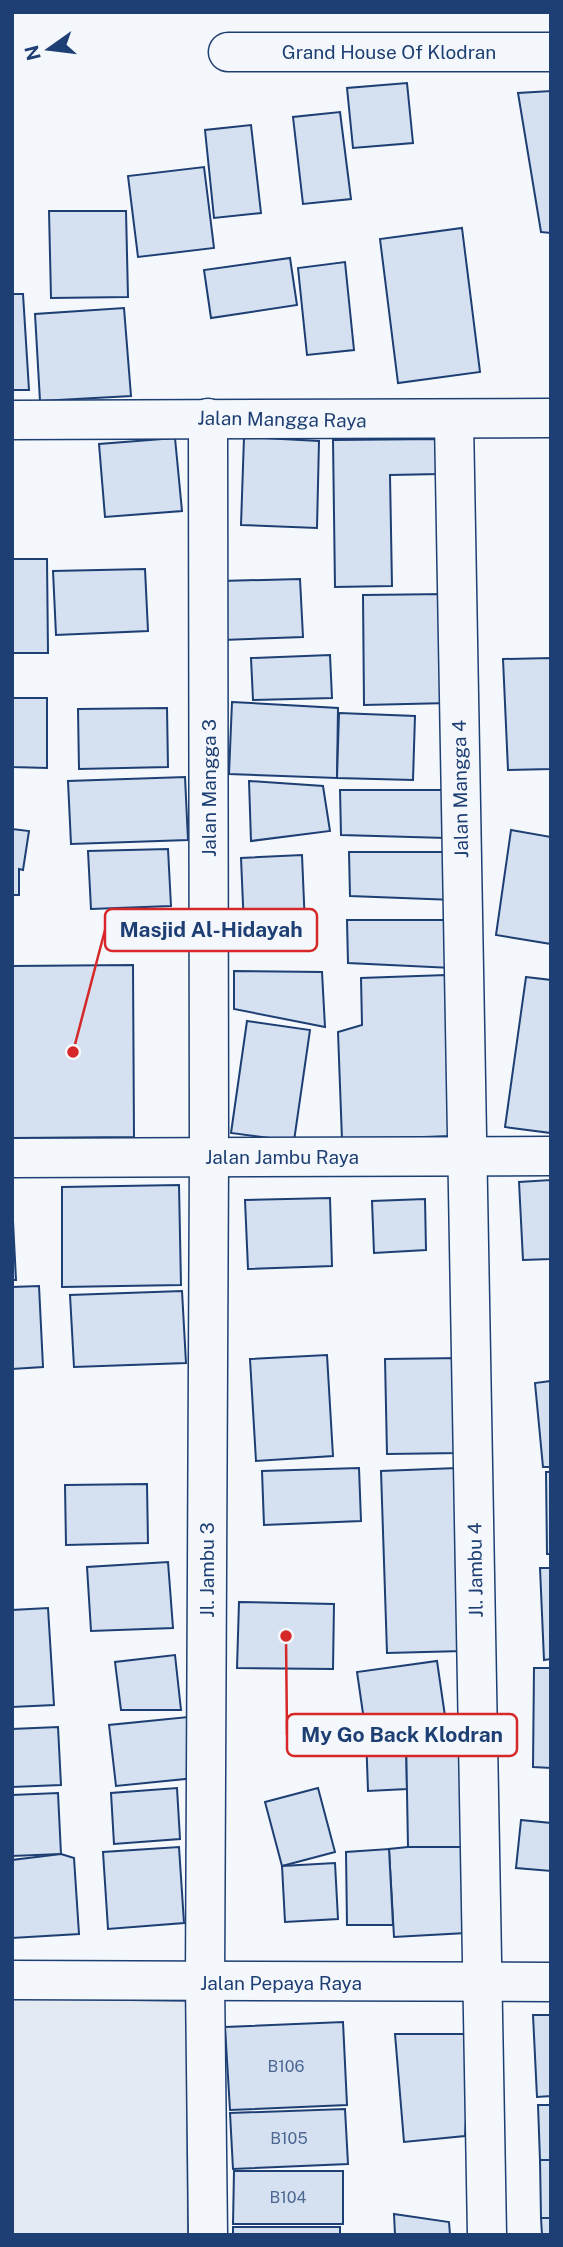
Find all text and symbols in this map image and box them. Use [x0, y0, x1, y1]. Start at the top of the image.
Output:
north arrow [14, 14, 84, 84]
street label: Grand House Of Klodran [282, 41, 496, 63]
text: N [20, 43, 45, 63]
street label: Jalan Mangga Raya [197, 407, 367, 431]
street label: Jalan Mangga 3 [198, 719, 220, 857]
street label: Jalan Mangga 4 [448, 720, 472, 858]
callout: Masjid Al-Hidayah [105, 909, 317, 951]
text: Masjid Al-Hidayah [119, 917, 303, 942]
street label: Jalan Jambu Raya [205, 1146, 359, 1168]
street label: Jl. Jambu 3 [196, 1522, 218, 1618]
street label: Jl. Jambu 4 [463, 1522, 487, 1618]
callout: My Go Back Klodran [287, 1714, 517, 1756]
text: My Go Back Klodran [301, 1722, 503, 1747]
street label: Jalan Pepaya Raya [200, 1972, 362, 1994]
house number: B106 [268, 2057, 304, 2076]
house number: B105 [270, 2129, 308, 2148]
house number: B104 [269, 2188, 307, 2207]

